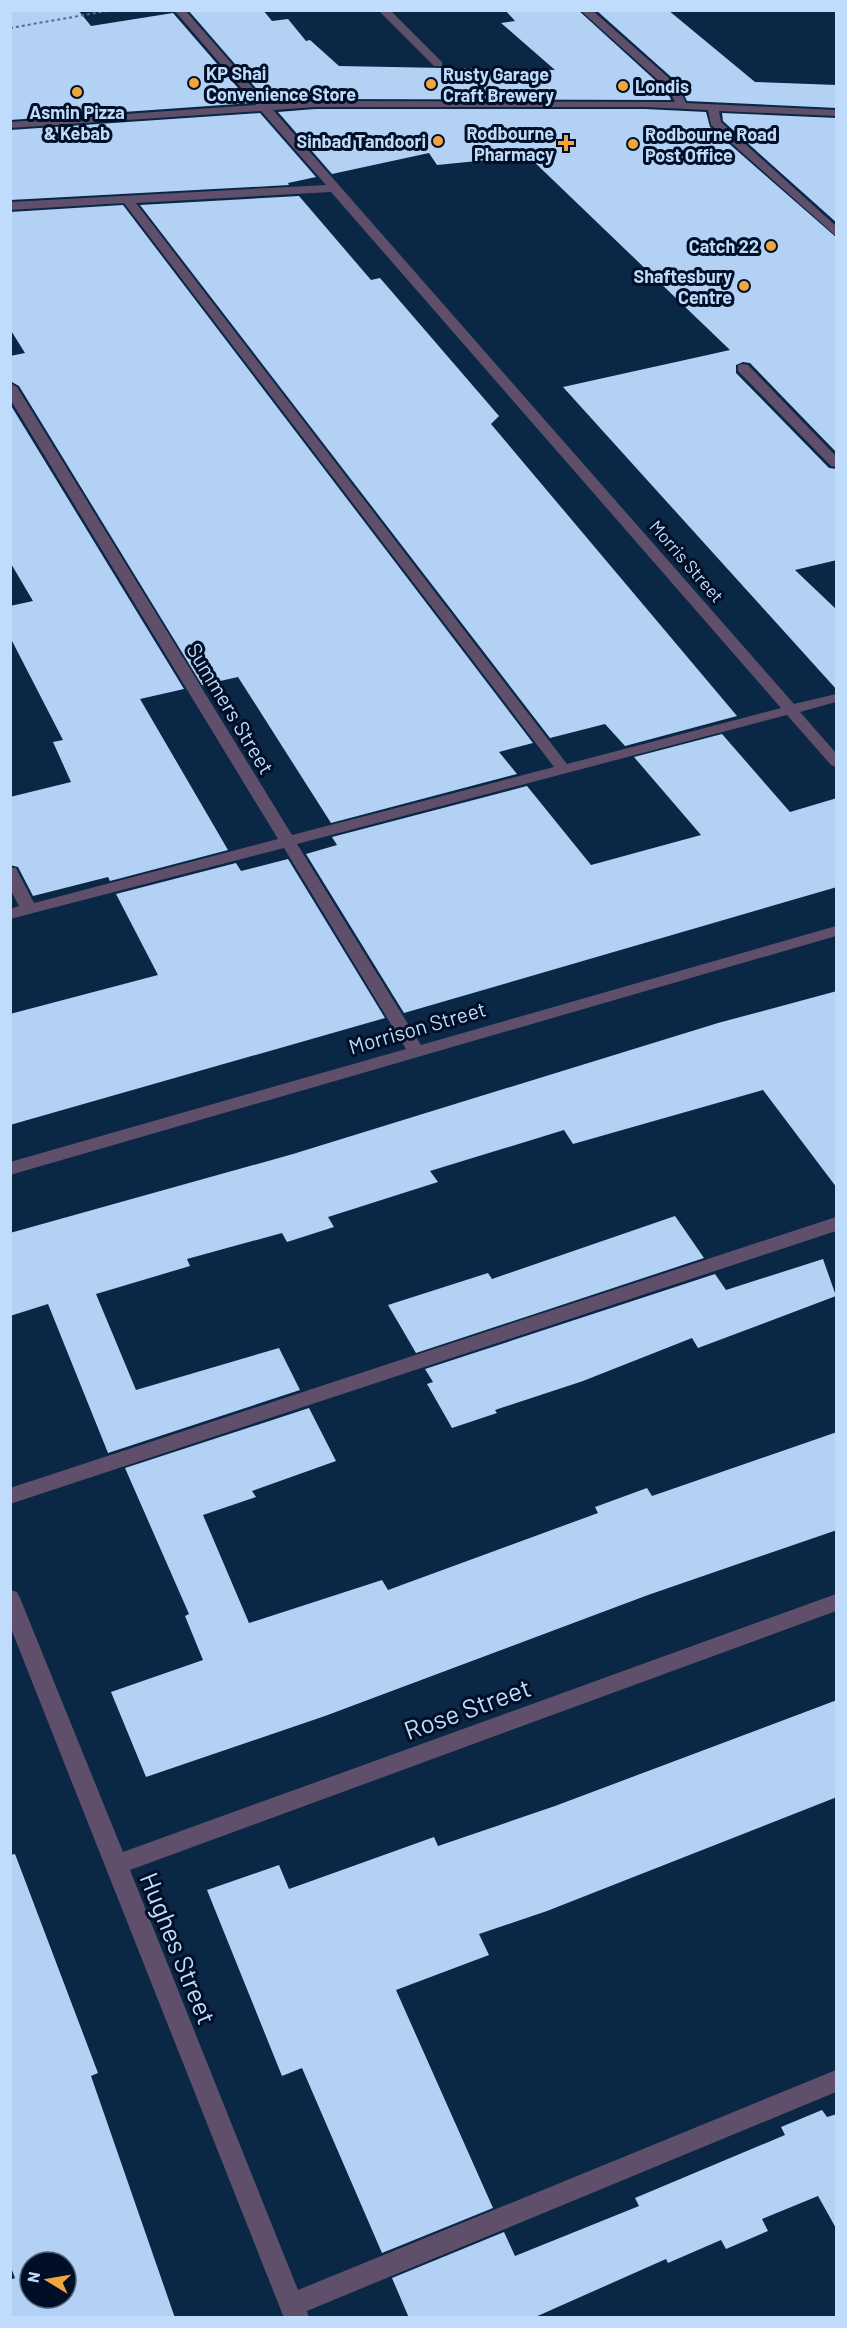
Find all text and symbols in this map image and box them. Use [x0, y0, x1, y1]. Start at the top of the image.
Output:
place label: KP Shai Convenience Store [206, 62, 356, 105]
place label: Rusty Garage Craft Brewery [443, 63, 554, 106]
place label: Londis [635, 75, 689, 97]
marker: KP Shai Convenience Store [187, 76, 201, 90]
marker: Rusty Garage Craft Brewery [424, 77, 438, 91]
marker: Londis [616, 79, 630, 93]
marker: Asmin Pizza & Kebab [70, 85, 84, 99]
place label: Asmin Pizza & Kebab [29, 101, 125, 144]
place label: Rodbourne Pharmacy [466, 122, 554, 165]
place label: Rodbourne Road Post Office [645, 123, 777, 166]
place label: Sinbad Tandoori [296, 130, 426, 152]
marker: Sinbad Tandoori [431, 134, 445, 148]
marker: Rodbourne Pharmacy [559, 136, 573, 150]
marker: Rodbourne Road Post Office [626, 137, 640, 151]
place label: Catch 22 [689, 235, 759, 257]
marker: Catch 22 [764, 239, 778, 253]
place label: Shaftesbury Centre [634, 265, 732, 308]
marker: Shaftesbury Centre [737, 279, 751, 293]
street label: Morris Street [645, 515, 729, 607]
street label: Summers Street [182, 638, 280, 778]
street label: Morrison Street [346, 995, 488, 1059]
street label: Rose Street [399, 1671, 535, 1745]
street label: Hughes Street [134, 1868, 224, 2028]
north arrow [18, 2250, 78, 2310]
text: N [22, 2270, 43, 2284]

